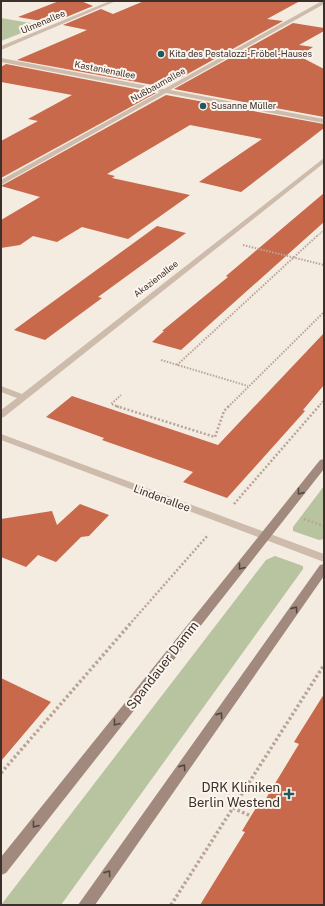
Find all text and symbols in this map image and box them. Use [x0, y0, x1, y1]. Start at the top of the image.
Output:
street label: Ulmenallee [19, 7, 67, 36]
place label: Kita des Pestalozzi-Fröbel-Hauses [169, 48, 312, 59]
marker: Kita des Pestalozzi-Fröbel-Hauses [156, 49, 166, 59]
street label: Kastanienallee [74, 58, 137, 81]
street label: Nußbaumallee [128, 65, 187, 104]
place label: Susanne Müller [211, 100, 277, 111]
marker: Susanne Müller [198, 101, 208, 111]
street label: Akazienallee [131, 258, 180, 299]
street label: Lindenallee [132, 482, 192, 514]
one-way arrow [297, 488, 304, 495]
one-way arrow [238, 562, 245, 569]
one-way arrow [290, 606, 297, 613]
street label: Spandauer Damm [123, 618, 202, 712]
one-way arrow [215, 712, 223, 719]
one-way arrow [114, 719, 121, 726]
one-way arrow [178, 764, 186, 771]
place label: DRK Kliniken Berlin Westend [188, 780, 280, 810]
marker: DRK Kliniken Berlin Westend [283, 788, 295, 800]
one-way arrow [33, 820, 40, 828]
one-way arrow [103, 870, 111, 877]

